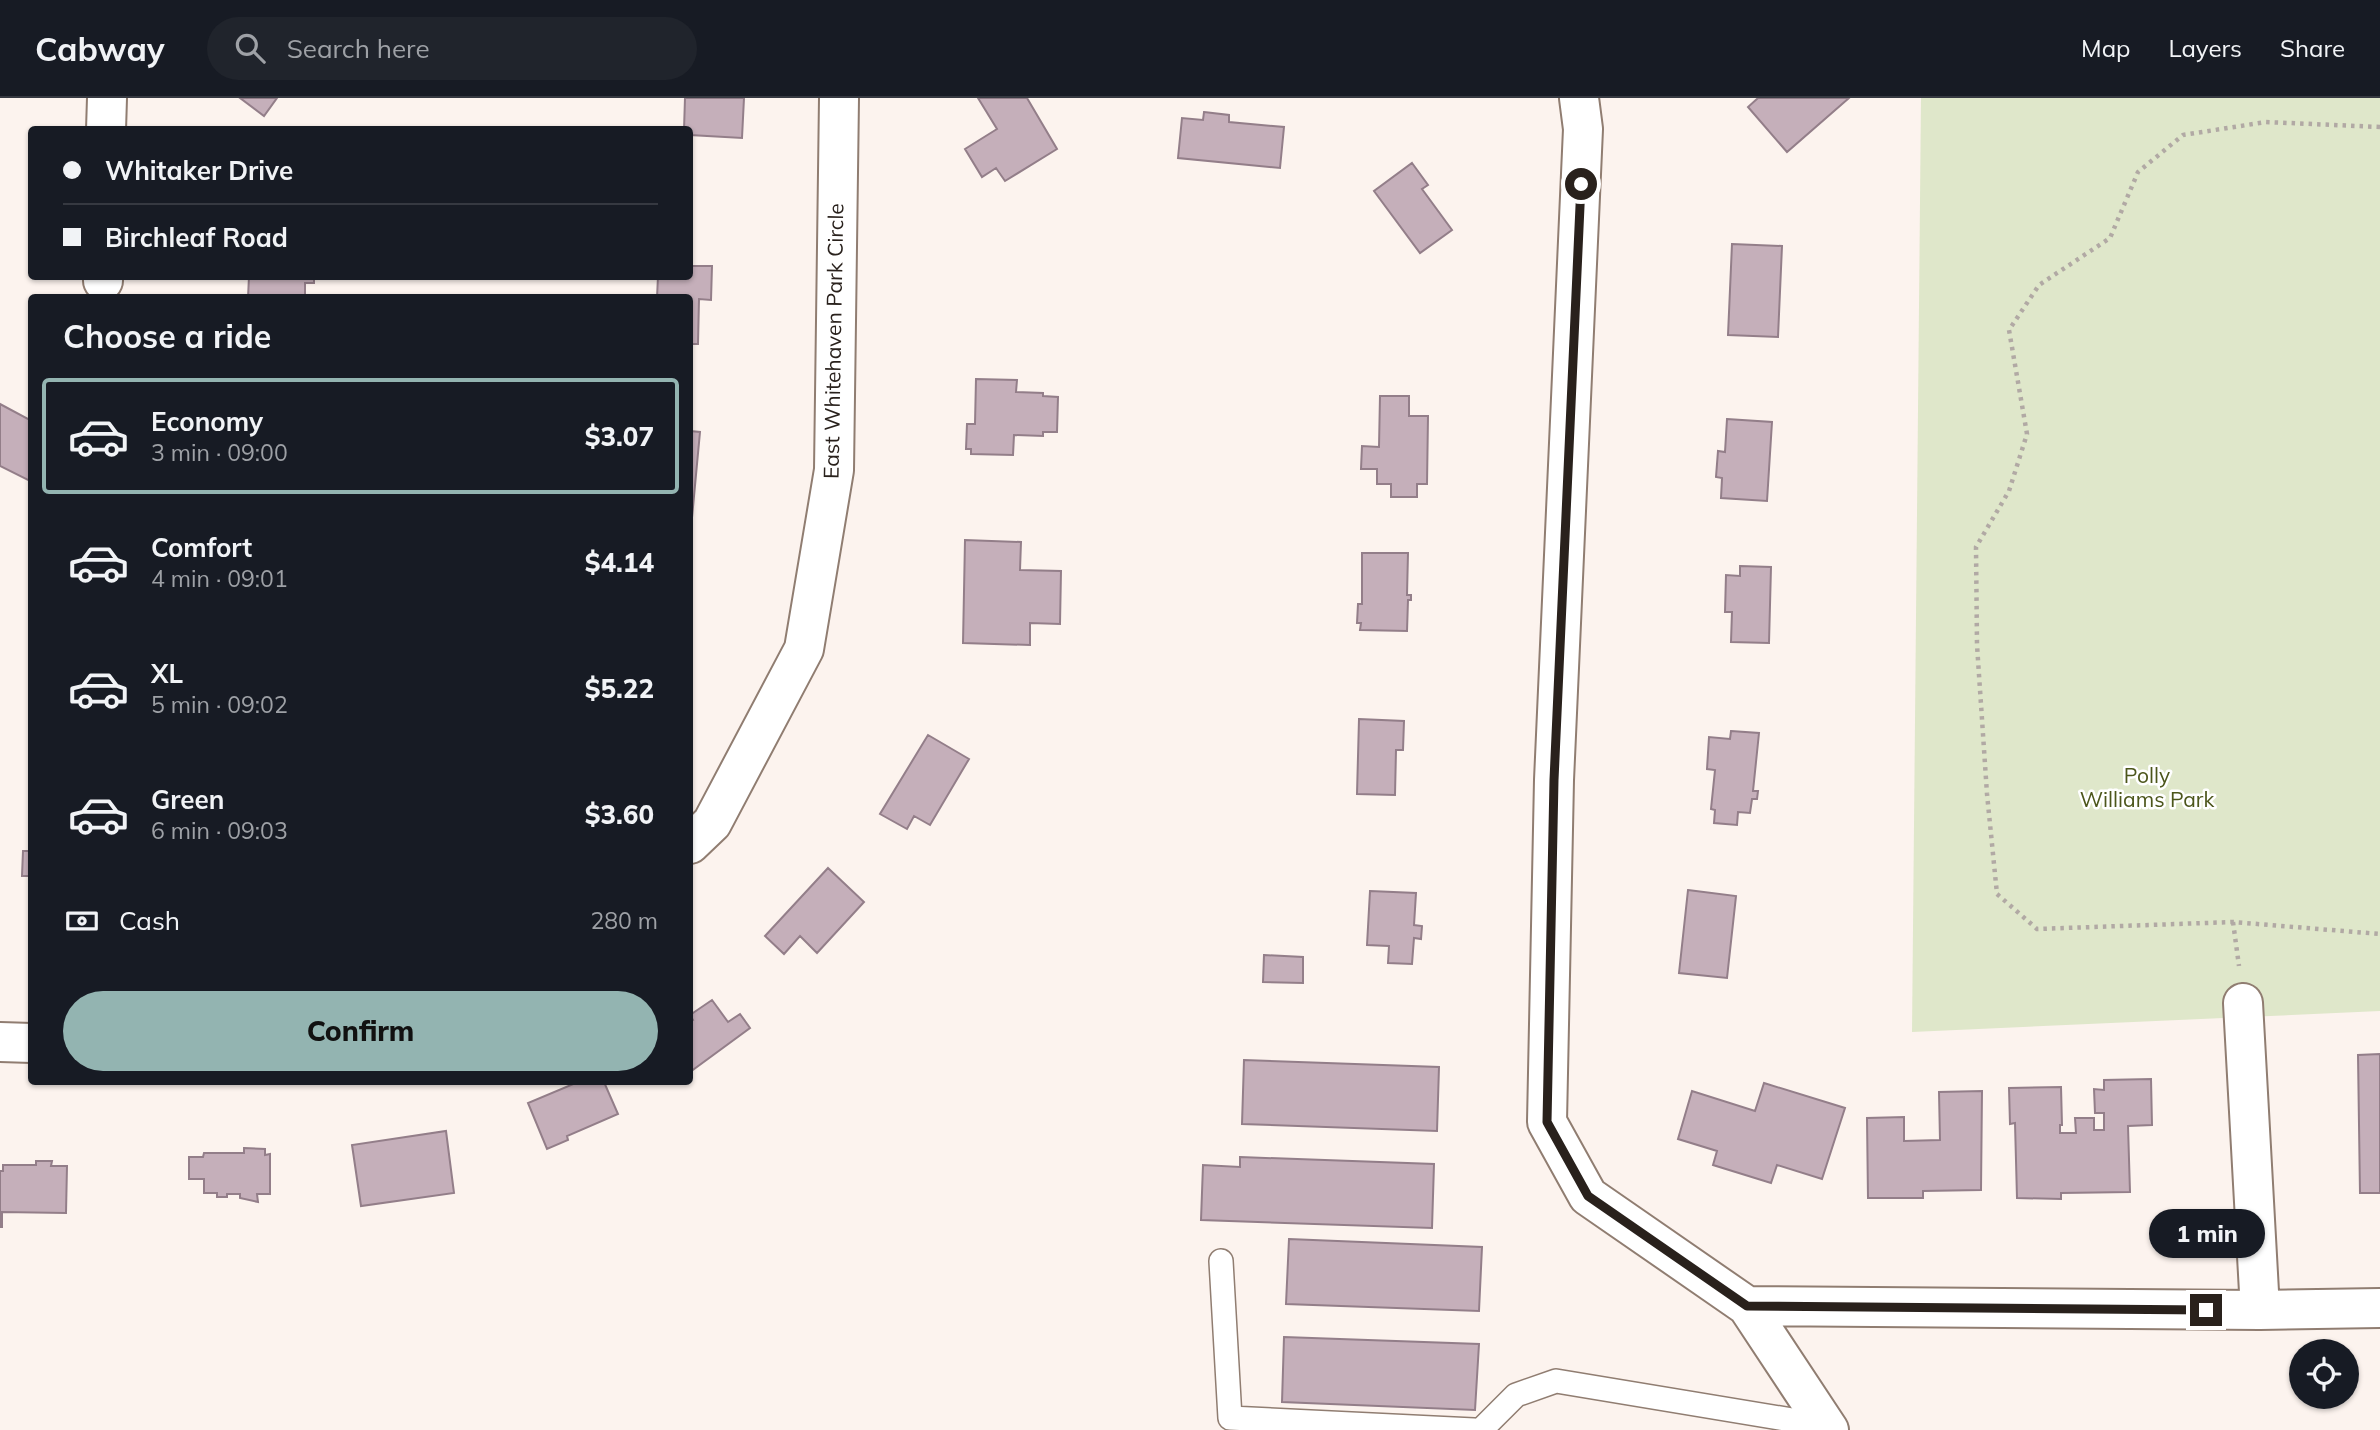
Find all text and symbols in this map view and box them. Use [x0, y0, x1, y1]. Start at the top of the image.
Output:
search box [207, 17, 697, 80]
text: Cabway [35, 28, 165, 69]
icon: search [231, 29, 269, 67]
text: Search here [287, 32, 430, 65]
text: Map [2081, 33, 2130, 63]
text: Layers [2168, 33, 2242, 63]
text: Share [2280, 33, 2345, 63]
text: Whitaker Drive [105, 154, 293, 187]
route start [1565, 168, 1597, 200]
street label: East Whitehaven Park Circle [818, 203, 848, 479]
text: Birchleaf Road [105, 221, 288, 254]
text: Choose a ride [63, 316, 271, 356]
icon: car [67, 405, 130, 468]
text: Economy [151, 405, 263, 438]
text: $3.07 [585, 420, 654, 453]
text: 3 min · 09:00 [151, 438, 288, 467]
icon: car [67, 531, 130, 594]
text: Comfort [151, 531, 252, 564]
text: $4.14 [585, 546, 654, 579]
text: 4 min · 09:01 [151, 564, 288, 593]
icon: car [67, 657, 130, 720]
text: XL [151, 657, 183, 690]
text: $5.22 [585, 672, 654, 705]
text: 5 min · 09:02 [151, 690, 288, 719]
park label: Polly Williams Park [2080, 762, 2214, 812]
icon: car [67, 783, 130, 846]
text: Green [151, 783, 224, 816]
text: $3.60 [585, 798, 654, 831]
text: 6 min · 09:03 [151, 816, 288, 845]
icon: cash [63, 902, 101, 940]
text: Cash [119, 904, 180, 937]
text: 280 m [590, 906, 658, 935]
button: Confirm [63, 991, 658, 1071]
callout: 1 min [2148, 1208, 2264, 1258]
text: 1 min [2176, 1219, 2238, 1248]
route end [2190, 1294, 2222, 1326]
map controls [2289, 1339, 2359, 1409]
button: locate [2289, 1339, 2359, 1409]

